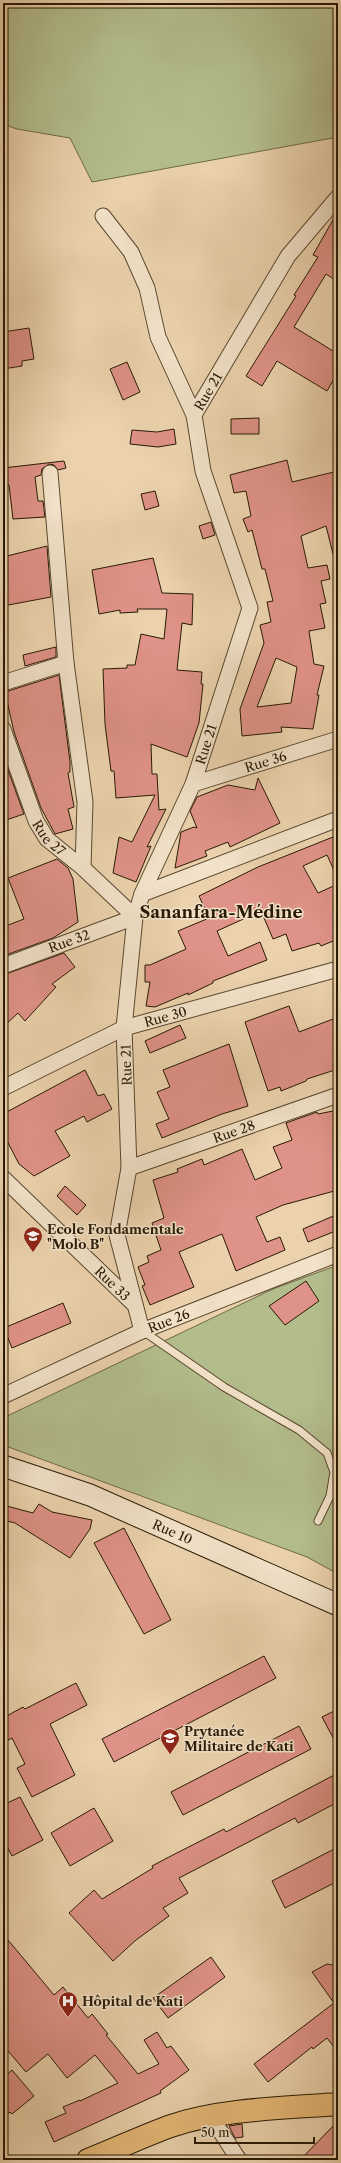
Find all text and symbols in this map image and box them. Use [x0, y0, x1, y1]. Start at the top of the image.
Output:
street label: Rue 21 [190, 369, 226, 413]
street label: Rue 21 [192, 722, 220, 766]
street label: Rue 36 [243, 747, 289, 775]
street label: Rue 27 [29, 817, 69, 859]
district label: Sananfara-Médine [139, 902, 303, 922]
street label: Rue 32 [46, 926, 92, 956]
street label: Rue 30 [142, 1003, 189, 1030]
street label: Rue 21 [117, 1044, 135, 1086]
street label: Rue 28 [211, 1117, 257, 1146]
place label: Ecole Fondamentale "Molo B" [47, 1221, 184, 1252]
school or university icon: Ecole Fondamentale "Molo B" [22, 1225, 44, 1253]
street label: Rue 33 [92, 1263, 133, 1304]
street label: Rue 26 [145, 1305, 192, 1336]
street label: Rue 10 [150, 1516, 195, 1547]
place label: Prytanée Militaire de Kati [184, 1723, 294, 1754]
school or university icon: Prytanée Militaire de Kati [159, 1727, 181, 1755]
hospital icon: Hôpital de Kati [57, 1990, 79, 2018]
place label: Hôpital de Kati [82, 1993, 184, 2009]
scale bar [195, 2119, 314, 2145]
text: 50 m [201, 2125, 230, 2140]

